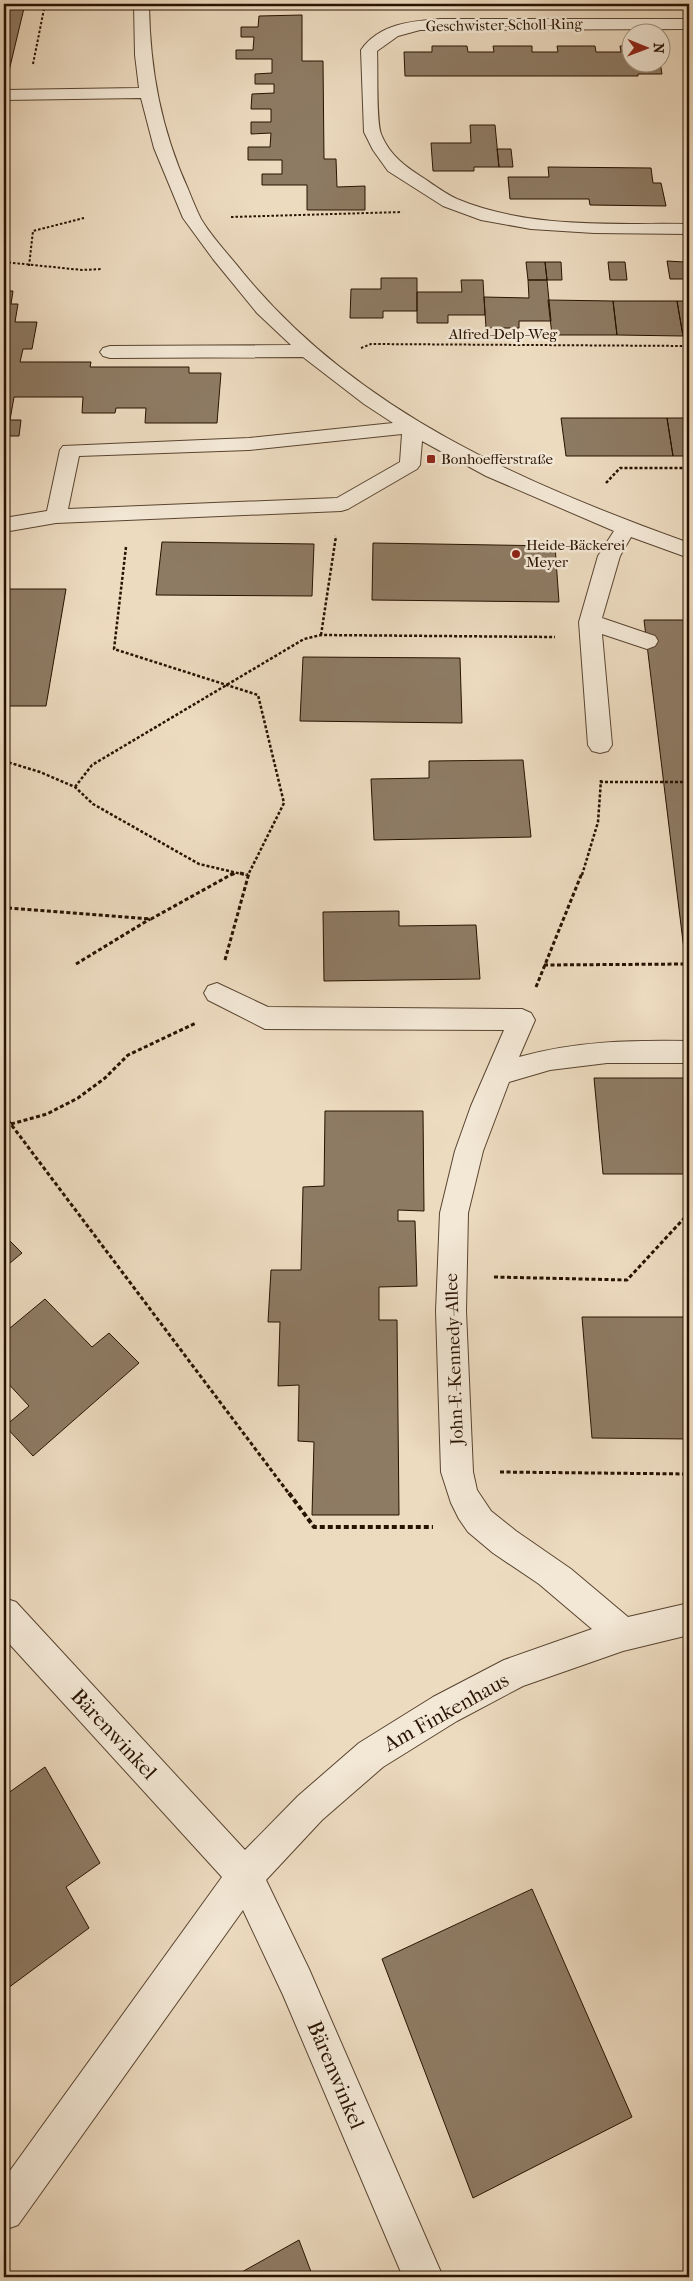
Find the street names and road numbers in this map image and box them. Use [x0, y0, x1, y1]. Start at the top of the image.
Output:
street label: Geschwister-Scholl-Ring [425, 15, 584, 35]
street label: Alfred-Delp-Weg [448, 325, 558, 343]
street label: John-F.-Kennedy-Allee [441, 1273, 468, 1447]
street label: Am Finkenhaus [378, 1668, 513, 1757]
street label: Bärenwinkel [66, 1684, 162, 1784]
street label: Bärenwinkel [302, 2017, 370, 2133]

